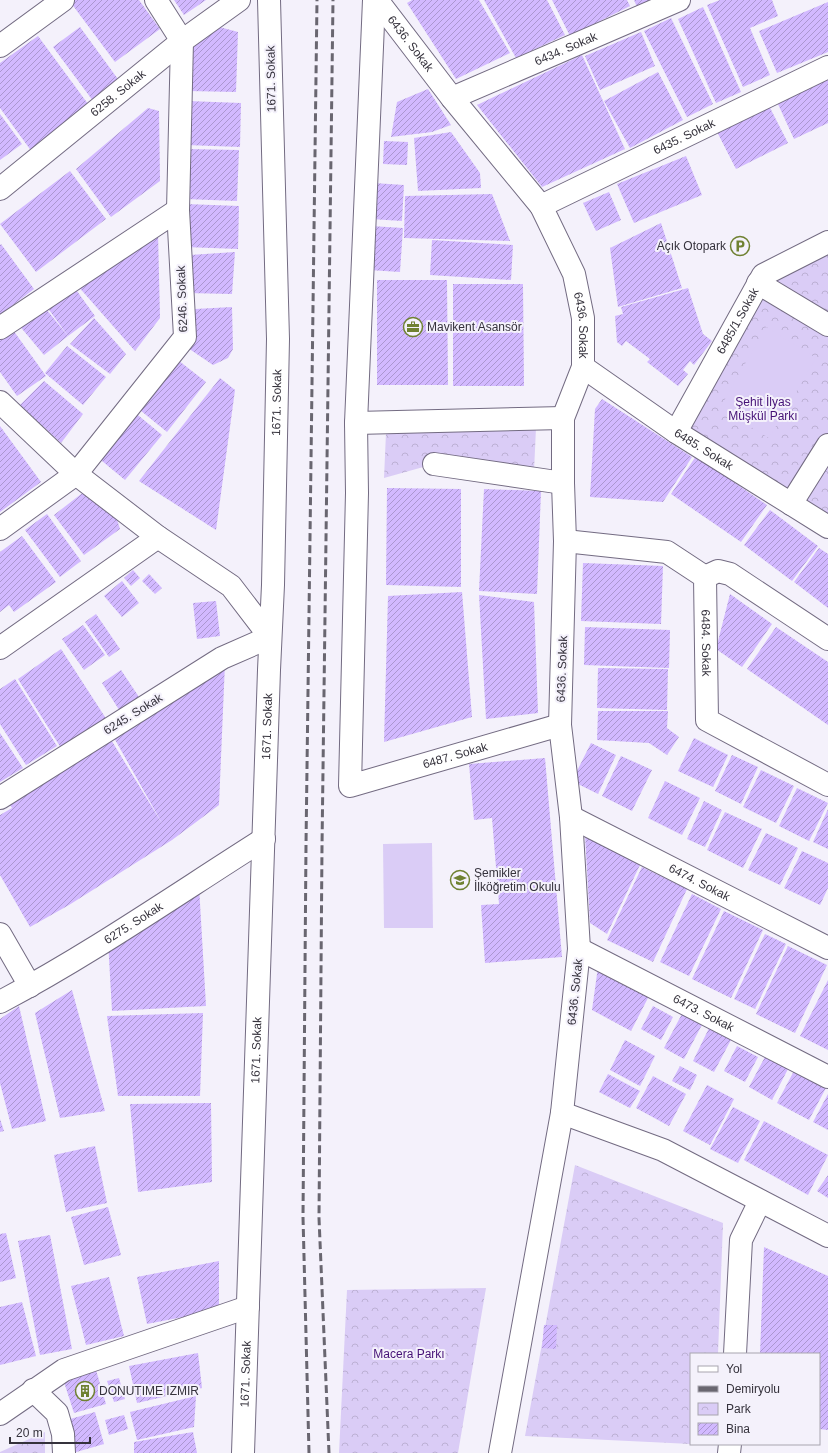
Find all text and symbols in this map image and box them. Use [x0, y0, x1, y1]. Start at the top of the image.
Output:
street label: 6436. Sokak [385, 13, 437, 75]
street label: 6434. Sokak [532, 29, 600, 69]
street label: 1671. Sokak [263, 45, 279, 112]
street label: 6258. Sokak [88, 66, 149, 120]
street label: 6435. Sokak [651, 115, 718, 158]
parking icon: Açık Otopark [729, 235, 751, 257]
place label: Açık Otopark [657, 239, 727, 253]
street label: 6246. Sokak [174, 264, 190, 333]
street label: 6485/1.Sokak [714, 284, 762, 356]
street label: 6436. Sokak [571, 291, 590, 360]
office icon: Mavikent Asansör [402, 316, 424, 338]
place label: Mavikent Asansör [427, 320, 522, 334]
street label: 1671. Sokak [269, 368, 284, 436]
park label: Şehit İlyas Müşkül Parkı [728, 395, 798, 423]
street label: 6485. Sokak [672, 426, 736, 473]
street label: 6484. Sokak [698, 609, 713, 677]
street label: 6436. Sokak [554, 634, 570, 703]
street label: 6245. Sokak [101, 690, 166, 738]
street label: 1671. Sokak [259, 692, 275, 760]
street label: 6487. Sokak [421, 739, 490, 771]
street label: 6474. Sokak [666, 861, 733, 904]
place label: Şemikler İlköğretim Okulu [474, 866, 561, 894]
school or university icon: Şemikler İlköğretim Okulu [449, 869, 471, 891]
street label: 6275. Sokak [101, 899, 166, 947]
street label: 6436. Sokak [565, 957, 586, 1026]
street label: 6473. Sokak [671, 992, 737, 1035]
street label: 1671. Sokak [248, 1016, 265, 1084]
street label: 1671. Sokak [238, 1339, 254, 1408]
park label: Macera Parkı [373, 1347, 445, 1361]
legend [690, 1353, 820, 1445]
text: Yol [726, 1362, 742, 1376]
building icon: DONUTIME IZMIR [74, 1380, 96, 1402]
text: Demiryolu [726, 1382, 780, 1396]
place label: DONUTIME IZMIR [99, 1384, 199, 1398]
text: Park [726, 1402, 752, 1416]
scale bar [10, 1419, 90, 1445]
text: Bina [726, 1422, 750, 1436]
text: 20 m [16, 1426, 43, 1440]

